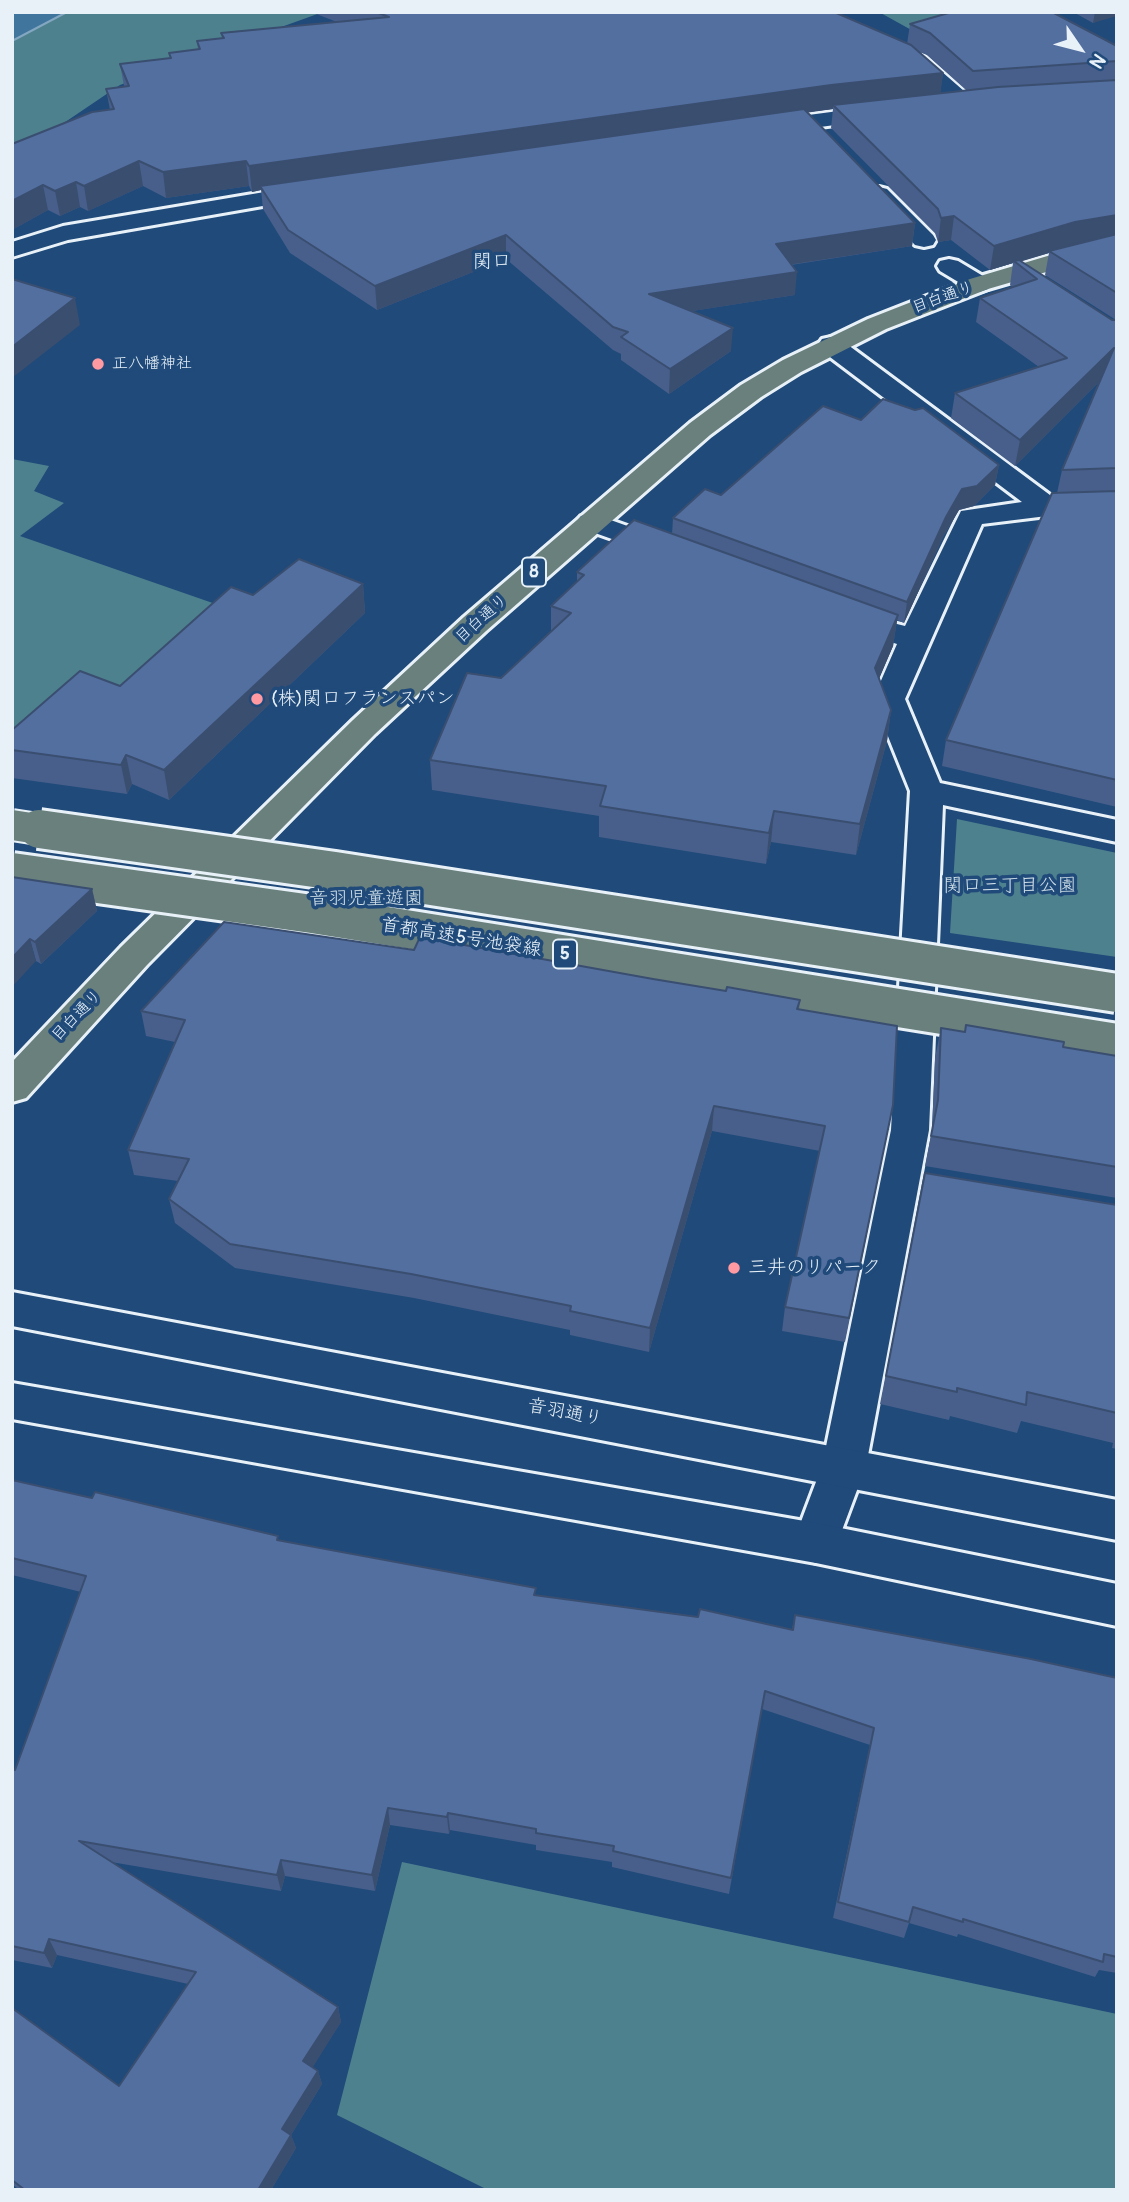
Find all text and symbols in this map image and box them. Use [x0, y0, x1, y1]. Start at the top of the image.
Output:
north arrow [1045, 14, 1115, 84]
text: N [1084, 49, 1111, 73]
district label: 関口 [473, 251, 511, 273]
street label: 目白通り [910, 278, 976, 318]
place label: 正八幡神社 [112, 354, 192, 374]
marker: 正八幡神社 [90, 356, 106, 372]
road number: 8 [522, 558, 546, 586]
street label: 目白通り [452, 590, 512, 648]
place label: (株)関口フランスパン [271, 688, 455, 710]
marker: (株)関口フランスパン [249, 691, 265, 707]
park label: 関口三丁目公園 [944, 875, 1076, 897]
park label: 音羽児童遊園 [309, 888, 423, 910]
street label: 首都高速5号池袋線 [379, 914, 543, 962]
road number: 5 [553, 939, 577, 968]
street label: 目白通り [48, 986, 106, 1046]
place label: 三井のリパーク [748, 1257, 881, 1279]
marker: 三井のリパーク [726, 1260, 742, 1276]
street label: 音羽通り [526, 1395, 604, 1431]

